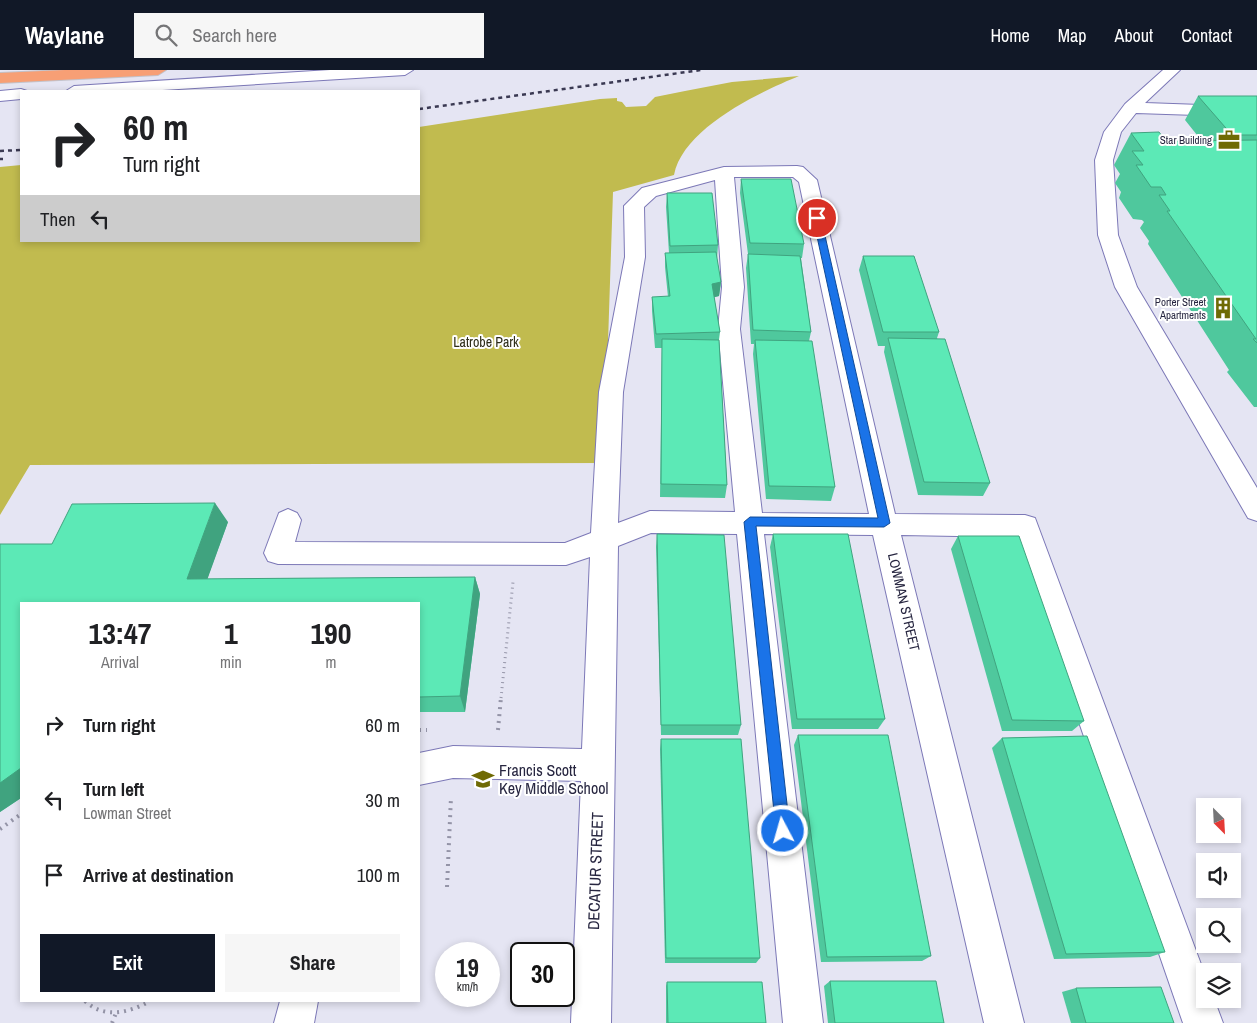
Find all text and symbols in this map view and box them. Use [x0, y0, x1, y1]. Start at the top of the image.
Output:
search box [134, 13, 484, 58]
text: Waylane [25, 19, 104, 51]
icon: search [152, 21, 180, 49]
text: Search here [192, 22, 277, 48]
text: Home [990, 23, 1030, 48]
text: Map [1058, 23, 1087, 48]
text: About [1115, 23, 1153, 48]
text: Contact [1181, 23, 1232, 48]
text: 60 m [123, 104, 188, 151]
icon: right [40, 110, 105, 175]
office icon: Star Building [1216, 127, 1242, 153]
place label: Star Building [1160, 133, 1212, 147]
text: Turn right [123, 149, 200, 179]
pin [796, 197, 838, 239]
icon: arrive [803, 204, 831, 232]
icon: left [86, 205, 114, 233]
text: Then [40, 206, 76, 232]
place label: Porter Street Apartments [1155, 295, 1206, 322]
building icon: Porter Street Apartments [1210, 295, 1236, 321]
park label: Latrobe Park [453, 333, 519, 351]
street label: LOWMAN STREET [884, 551, 924, 653]
text: 13:47 [89, 613, 151, 653]
text: 1 [224, 613, 238, 653]
text: 190 [310, 613, 351, 653]
text: Arrival [101, 651, 139, 673]
text: min [220, 651, 242, 673]
text: m [325, 651, 336, 673]
icon: right [40, 711, 68, 739]
text: Turn right [83, 712, 155, 738]
text: 60 m [365, 712, 400, 738]
place label: Francis Scott Key Middle School [499, 759, 608, 799]
school or university icon: Francis Scott Key Middle School [470, 766, 496, 792]
text: Turn left [83, 776, 144, 802]
icon: left [40, 786, 68, 814]
text: 30 m [365, 787, 400, 813]
north arrow [1196, 798, 1241, 842]
map controls [1196, 798, 1241, 1008]
text: Lowman Street [83, 802, 171, 824]
position arrow [756, 804, 808, 856]
street label: DECATUR STREET [582, 812, 608, 930]
button: sound [1196, 853, 1241, 898]
icon: arrive [40, 861, 68, 889]
text: Arrive at destination [83, 862, 234, 888]
text: 100 m [357, 862, 400, 888]
button: search [1196, 908, 1241, 953]
button: Exit [40, 934, 215, 992]
button: Share [225, 934, 400, 992]
speed limit sign: 30 [510, 942, 575, 1007]
text: 19 [456, 951, 479, 985]
button: layers [1196, 963, 1241, 1008]
text: km/h [457, 979, 478, 995]

